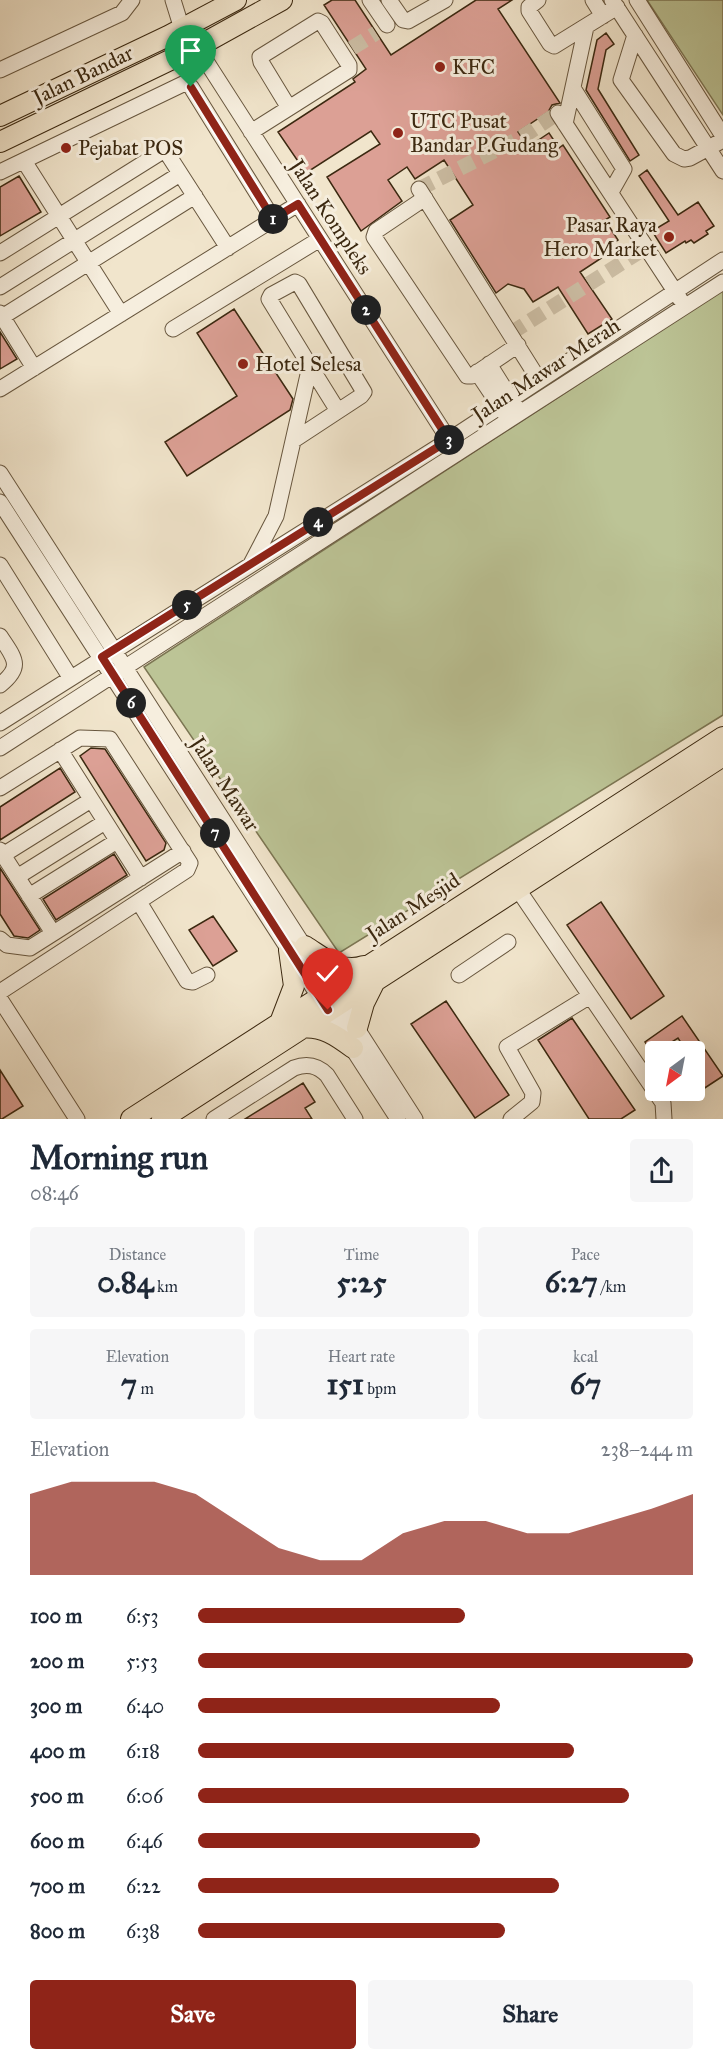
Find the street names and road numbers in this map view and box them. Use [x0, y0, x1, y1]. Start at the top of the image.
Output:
street label: Jalan Bandar [27, 39, 138, 111]
street label: Jalan Kompleks [283, 153, 378, 280]
street label: Jalan Mawar Merah [465, 312, 625, 429]
street label: Jalan Mawar [184, 730, 265, 837]
street label: Jalan Mesjid [360, 867, 465, 948]

